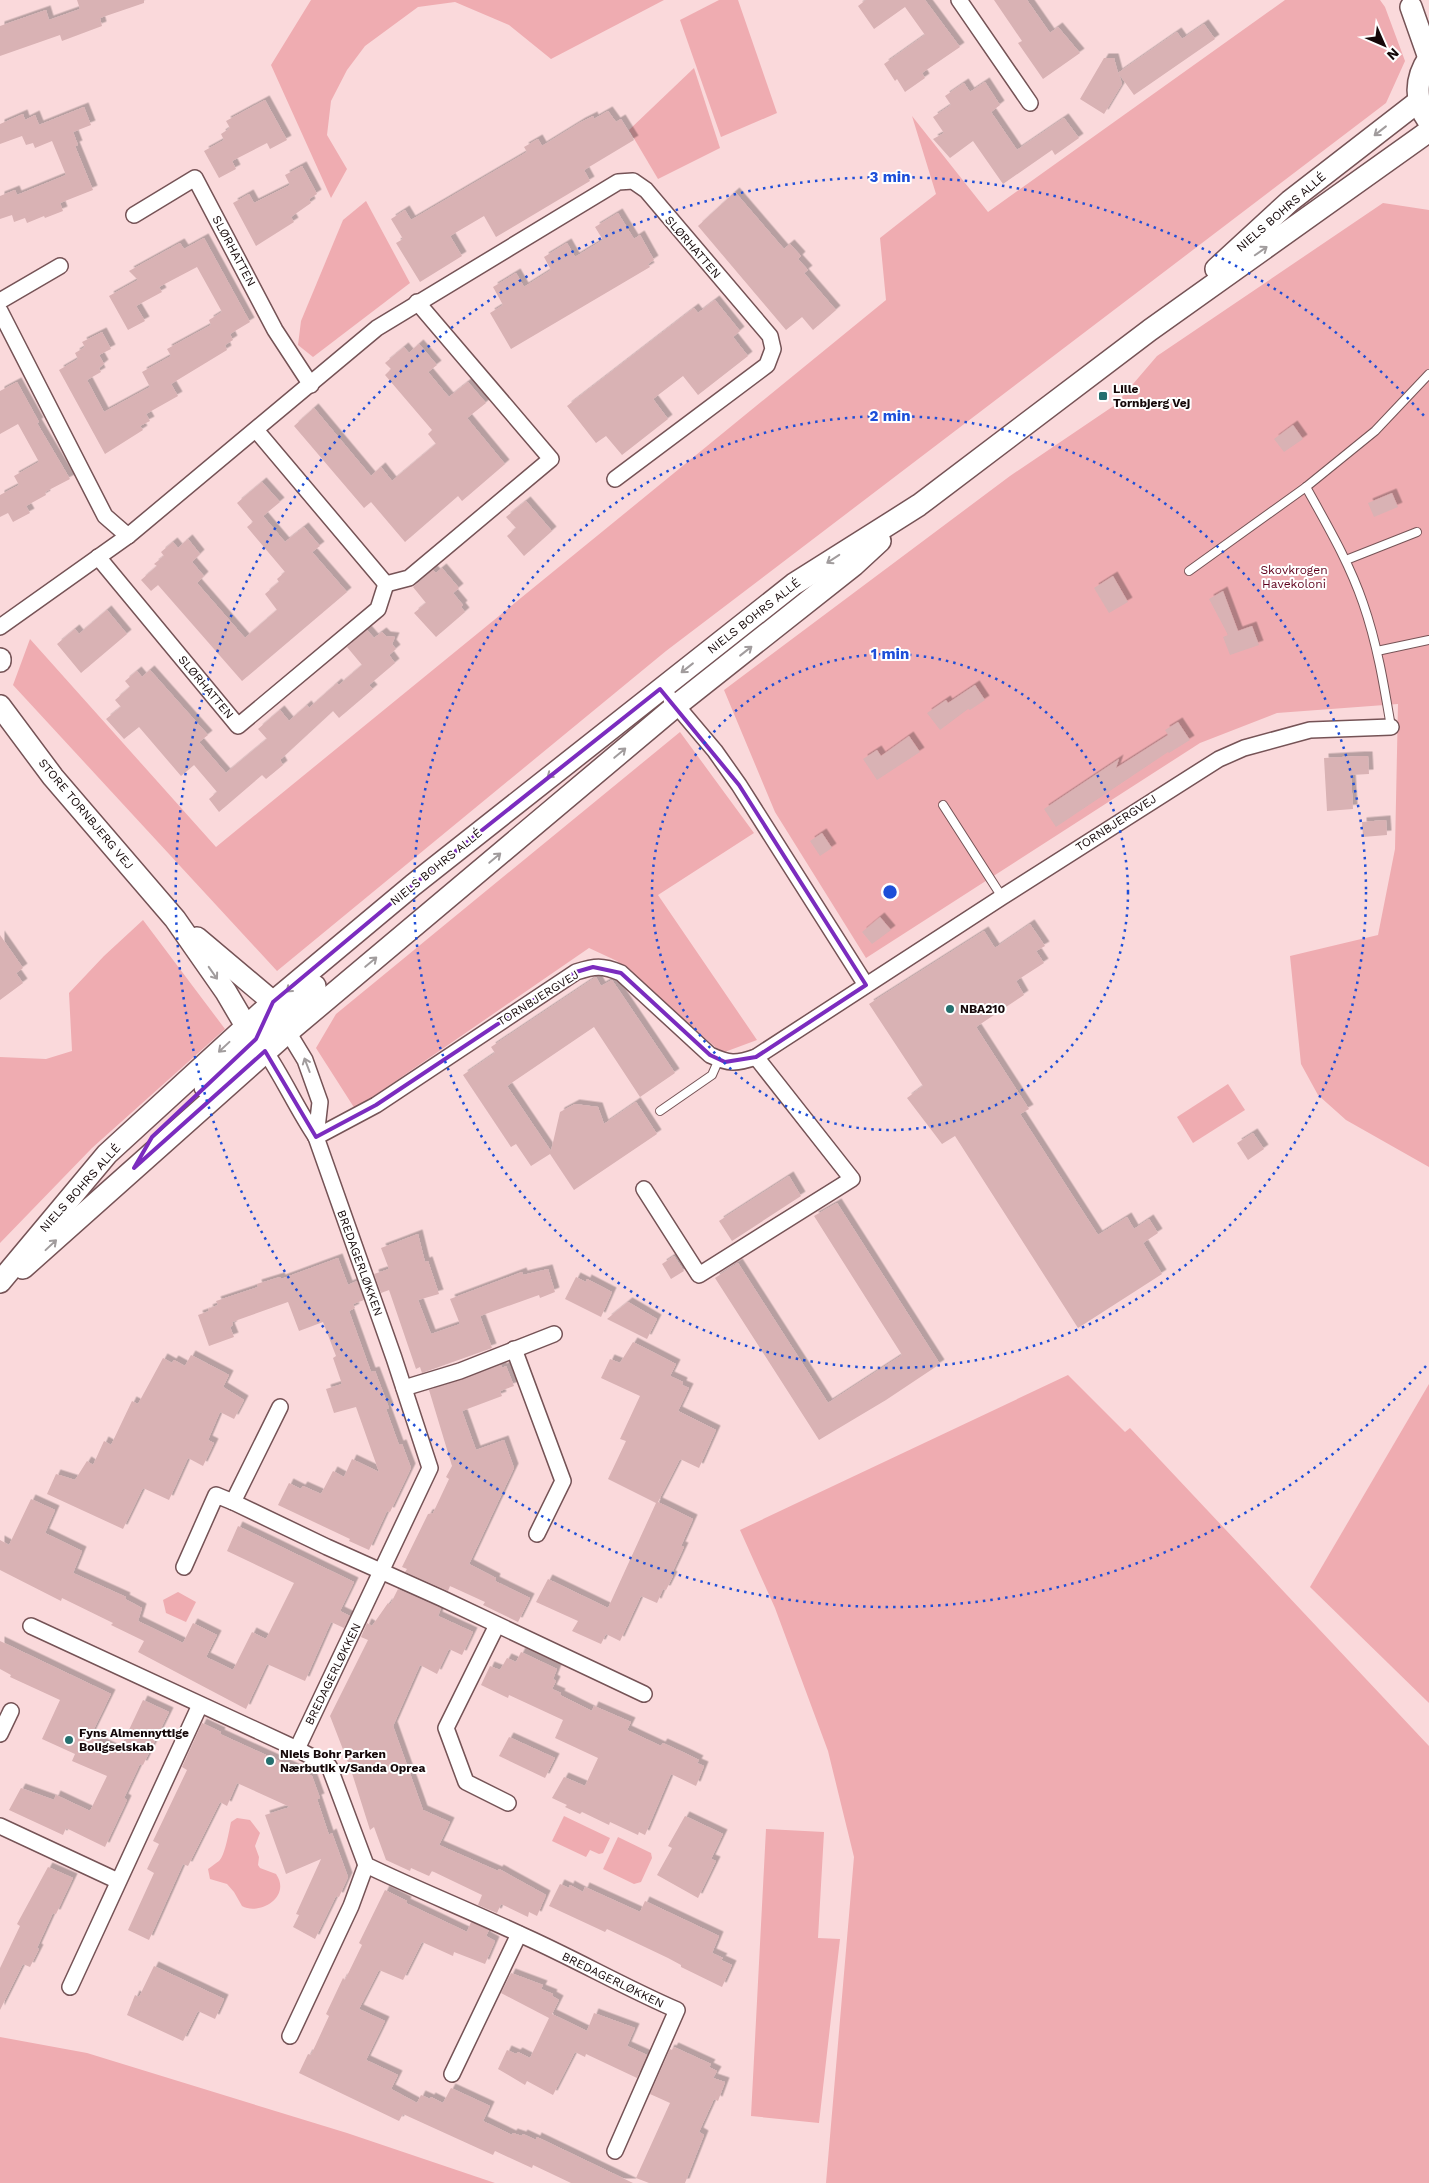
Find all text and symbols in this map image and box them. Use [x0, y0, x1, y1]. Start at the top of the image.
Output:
north arrow [1359, 20, 1409, 70]
text: N [1384, 45, 1403, 64]
one-way arrow [1374, 125, 1387, 136]
text: 3 min [870, 168, 910, 186]
street label: NIELS BOHRS ALLÉ [1233, 169, 1329, 255]
street label: SLØRHATTEN [209, 213, 259, 289]
street label: SLØRHATTEN [662, 213, 724, 281]
one-way arrow [1254, 246, 1268, 256]
place label: Lille Tornbjerg Vej [1113, 382, 1190, 410]
marker: Lille Tornbjerg Vej [1097, 390, 1109, 402]
text: 2 min [869, 407, 911, 425]
one-way arrow [827, 554, 841, 564]
park label: Skovkrogen Havekoloni [1260, 563, 1328, 591]
street label: NIELS BOHRS ALLÉ [705, 575, 803, 657]
one-way arrow [739, 645, 752, 656]
text: 1 min [871, 645, 909, 663]
street label: SLØRHATTEN [176, 653, 236, 721]
one-way arrow [680, 663, 694, 673]
one-way arrow [613, 748, 626, 759]
street label: STORE TORNBJERG VEJ [36, 756, 136, 872]
one-way arrow [547, 768, 560, 779]
street label: TORNBJERGVEJ [1073, 792, 1159, 854]
street label: NIELS BOHRS ALLÉ [387, 826, 485, 908]
one-way arrow [488, 853, 501, 864]
centre of rings [881, 883, 899, 901]
one-way arrow [364, 957, 377, 968]
one-way arrow [208, 966, 218, 980]
street label: TORNBJERGVEJ [495, 967, 581, 1029]
one-way arrow [286, 981, 299, 992]
place label: NBA210 [960, 1002, 1006, 1016]
marker: NBA210 [944, 1003, 956, 1015]
one-way arrow [217, 1041, 230, 1053]
one-way arrow [302, 1058, 311, 1074]
street label: NIELS BOHRS ALLÉ [37, 1141, 124, 1235]
street label: BREDAGERLØKKEN [334, 1208, 386, 1318]
one-way arrow [44, 1239, 57, 1251]
street label: BREDAGERLØKKEN [302, 1621, 364, 1727]
place label: Fyns Almennyttige Boligselskab [79, 1726, 189, 1754]
marker: Fyns Almennyttige Boligselskab [63, 1734, 75, 1746]
place label: Niels Bohr Parken Nærbutik v/Sanda Oprea [280, 1747, 425, 1775]
marker: Niels Bohr Parken Nærbutik v/Sanda Oprea [264, 1755, 276, 1767]
street label: BREDAGERLØKKEN [560, 1949, 666, 2011]

